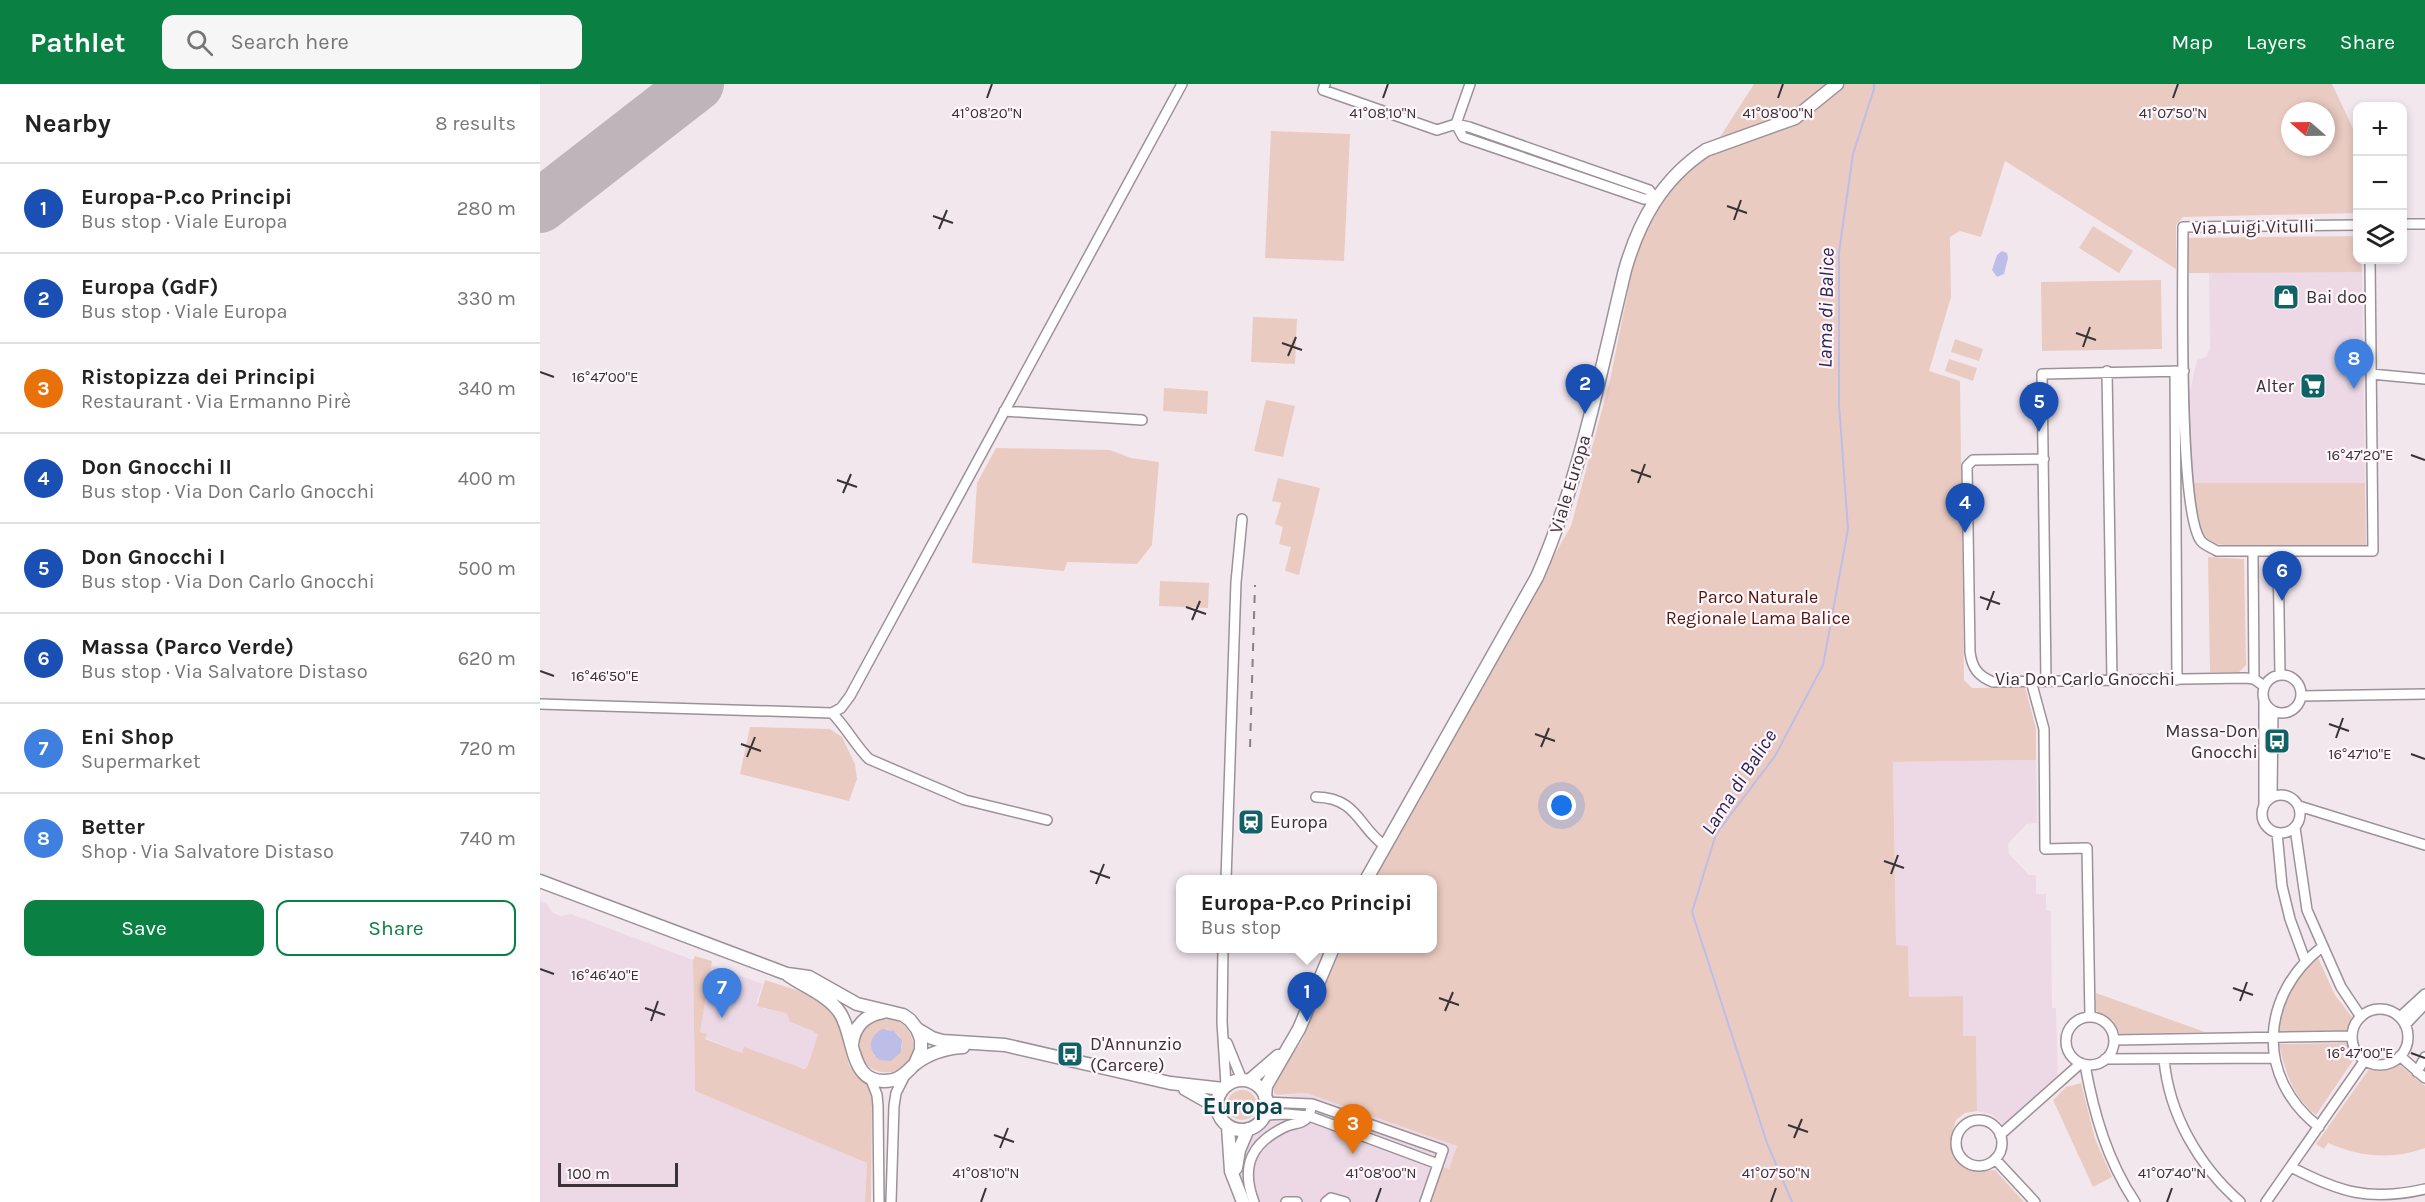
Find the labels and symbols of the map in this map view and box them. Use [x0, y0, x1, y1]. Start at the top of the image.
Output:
north arrow [2281, 102, 2335, 156]
text: 41°08'20"N [951, 104, 1023, 122]
text: 41°08'10"N [1349, 104, 1417, 122]
text: 41°08'00"N [1742, 104, 1814, 122]
text: 41°07'50"N [2139, 104, 2207, 122]
street label: Via Luigi Vitulli [2191, 215, 2315, 239]
water label: Lama di Balice [1813, 248, 1839, 368]
shop icon: Bai doo [2271, 282, 2301, 312]
place label: Bai doo [2306, 286, 2367, 308]
pin: 8 [2334, 340, 2374, 389]
pin: 2 [1566, 364, 1604, 414]
text: 16°47'00"E [572, 368, 638, 386]
supermarket icon: Alter [2298, 371, 2328, 401]
place label: Alter [2256, 375, 2294, 397]
pin: 5 [2020, 382, 2058, 432]
street label: Viale Europa [1545, 432, 1595, 536]
text: 16°47'20"E [2327, 446, 2393, 464]
pin: 4 [1946, 484, 1984, 533]
pin: 6 [2262, 552, 2302, 601]
park label: Parco Naturale Regionale Lama Balice [1666, 586, 1850, 629]
text: 16°46'50"E [571, 667, 639, 685]
street label: Via Don Carlo Gnocchi [1995, 668, 2175, 690]
place label: Massa-Don Gnocchi [2165, 720, 2258, 763]
water label: Lama di Balice [1697, 725, 1781, 839]
bus stop icon: Massa-Don Gnocchi [2262, 726, 2292, 756]
text: 16°47'10"E [2329, 745, 2391, 763]
your location [1547, 791, 1576, 820]
station icon: Europa [1236, 807, 1266, 837]
place label: Europa [1270, 811, 1328, 833]
text: 16°46'40"E [571, 966, 639, 984]
pin: 7 [702, 968, 741, 1018]
pin: 1 [1288, 972, 1326, 1022]
place label: D'Annunzio (Carcere) [1090, 1033, 1182, 1076]
bus stop icon: D'Annunzio (Carcere) [1055, 1039, 1085, 1069]
text: 16°47'00"E [2327, 1044, 2393, 1062]
district label: Europa [1203, 1092, 1283, 1120]
pin: 3 [1334, 1104, 1372, 1154]
scale bar [558, 1160, 678, 1188]
text: 41°08'10"N [952, 1164, 1020, 1182]
text: 41°08'00"N [1345, 1164, 1417, 1182]
text: 41°07'50"N [1742, 1164, 1810, 1182]
text: 41°07'40"N [2138, 1164, 2206, 1182]

